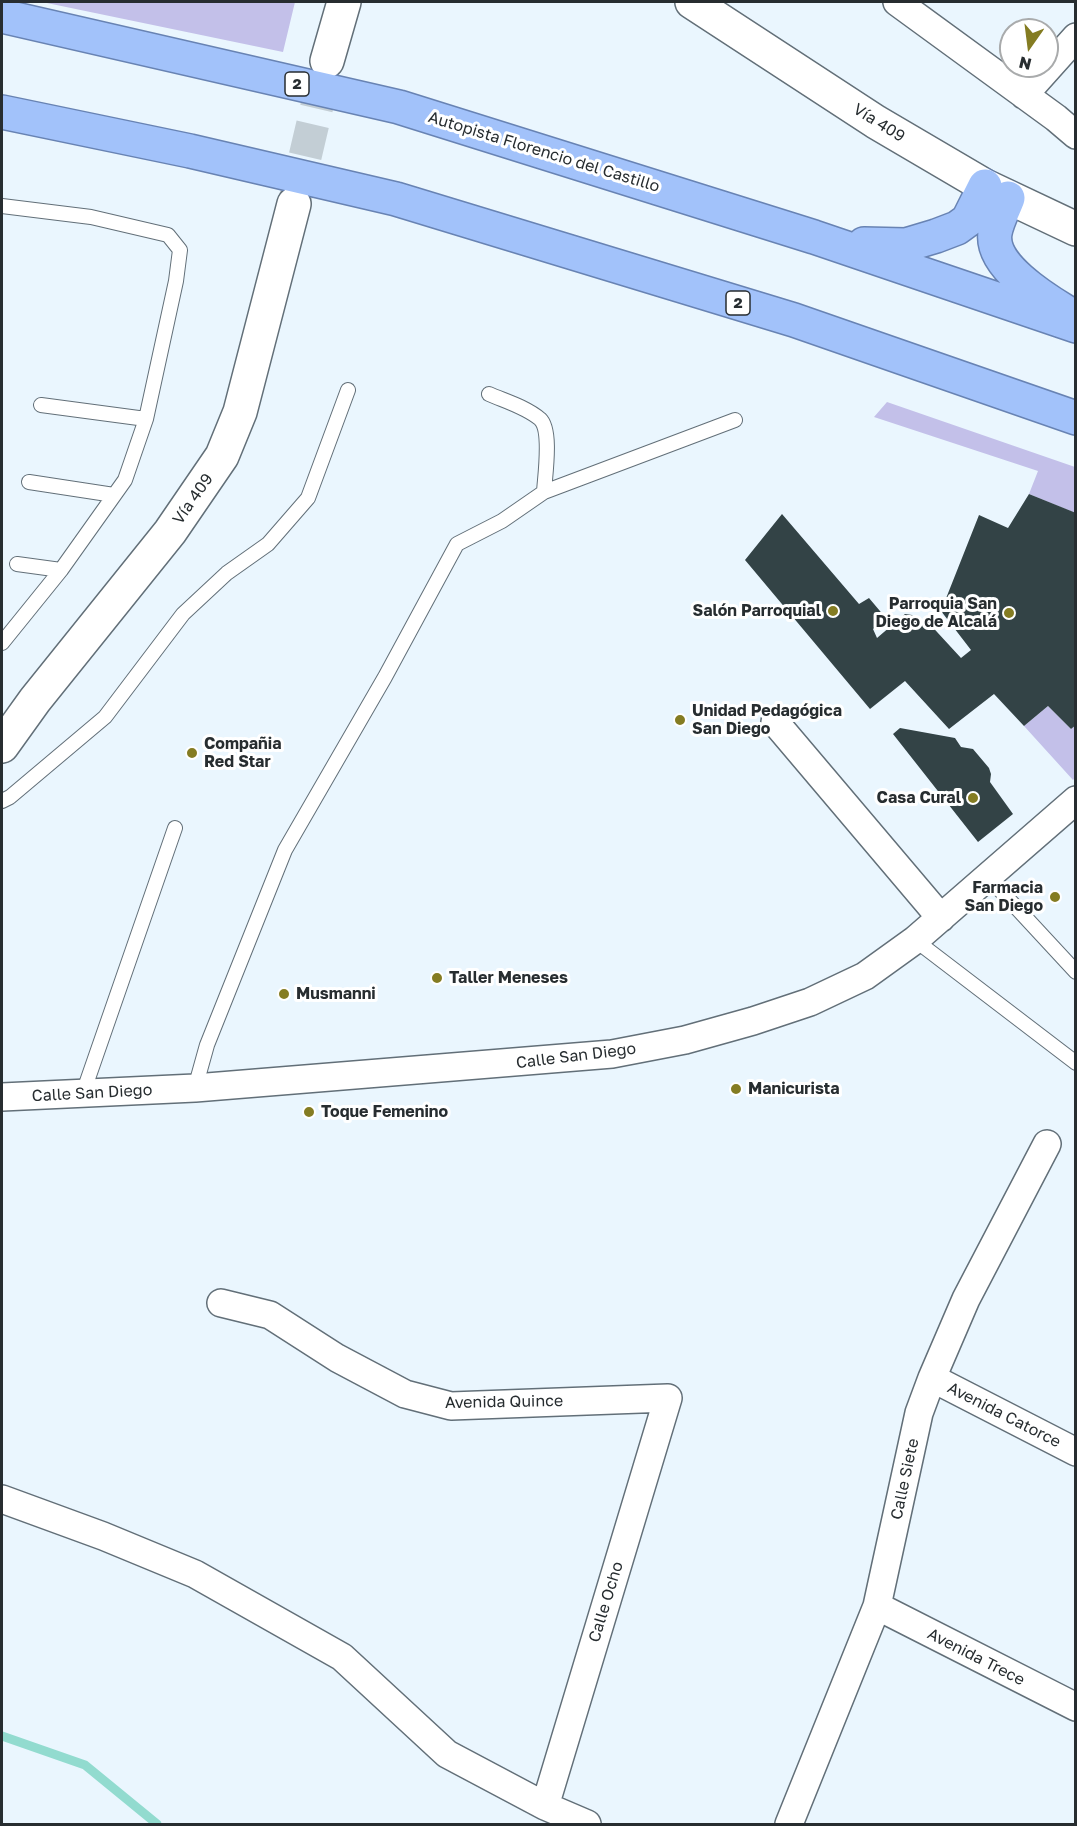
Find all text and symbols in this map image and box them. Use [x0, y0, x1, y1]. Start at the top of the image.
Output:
north arrow [999, 18, 1059, 78]
text: N [1017, 52, 1033, 75]
road number: 2 [285, 72, 309, 96]
street label: Vía 409 [850, 100, 908, 146]
street label: Autopista Florencio del Castillo [426, 108, 662, 196]
road number: 2 [726, 291, 750, 315]
street label: Vía 409 [169, 470, 217, 528]
place label: Parroquia San Diego de Alcalá [875, 594, 997, 632]
place label: Salón Parroquial [692, 601, 821, 621]
marker: Salón Parroquial [826, 604, 840, 618]
marker: Parroquia San Diego de Alcalá [1002, 606, 1016, 620]
place label: Unidad Pedagógica San Diego [692, 701, 842, 739]
marker: Unidad Pedagógica San Diego [673, 713, 687, 727]
place label: Compañia Red Star [204, 734, 281, 772]
marker: Compañia Red Star [185, 746, 199, 760]
place label: Casa Cural [877, 788, 961, 808]
marker: Casa Cural [966, 791, 980, 805]
place label: Farmacia San Diego [965, 878, 1043, 916]
marker: Farmacia San Diego [1048, 890, 1062, 904]
place label: Taller Meneses [449, 968, 568, 988]
marker: Taller Meneses [430, 971, 444, 985]
place label: Musmanni [296, 984, 376, 1004]
marker: Musmanni [277, 987, 291, 1001]
street label: Calle San Diego [515, 1039, 637, 1073]
place label: Manicurista [748, 1079, 839, 1099]
street label: Calle San Diego [31, 1080, 153, 1106]
marker: Manicurista [729, 1082, 743, 1096]
place label: Toque Femenino [321, 1102, 448, 1122]
marker: Toque Femenino [302, 1105, 316, 1119]
street label: Avenida Catorce [944, 1378, 1064, 1452]
street label: Avenida Quince [445, 1391, 563, 1413]
street label: Calle Siete [887, 1437, 923, 1521]
street label: Calle Ocho [585, 1559, 627, 1645]
street label: Avenida Trece [924, 1624, 1028, 1690]

